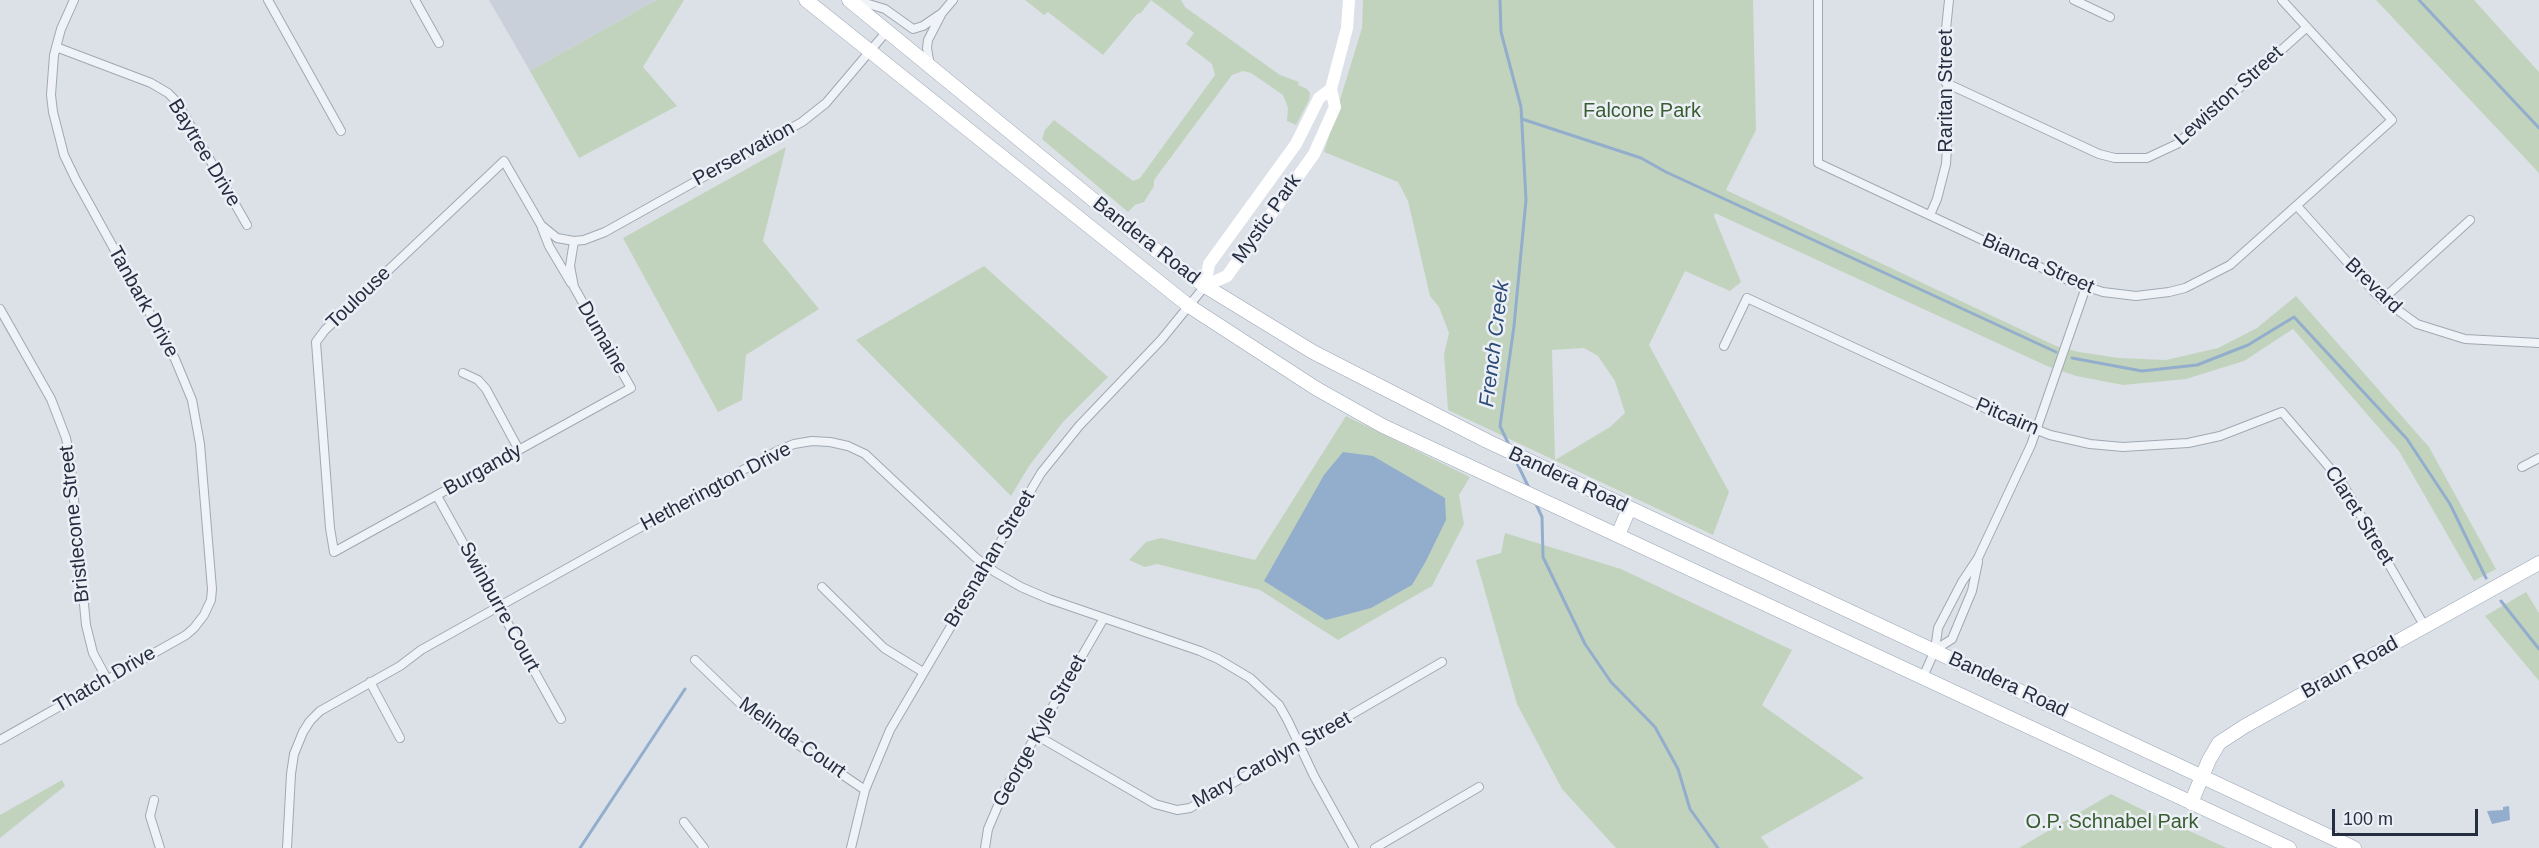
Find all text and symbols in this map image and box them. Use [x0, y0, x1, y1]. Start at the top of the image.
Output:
street label: Raritan Street [1934, 29, 1958, 153]
street label: Lewiston Street [2170, 41, 2288, 151]
street label: Baytree Drive [163, 95, 245, 211]
park label: Falcone Park [1583, 99, 1701, 123]
street label: Perservation [689, 116, 799, 192]
street label: Mystic Park [1228, 170, 1306, 268]
street label: Bandera Road [1088, 192, 1204, 290]
street label: Bianca Street [1978, 229, 2098, 299]
street label: Tanbark Drive [103, 242, 183, 362]
street label: Brevard [2339, 253, 2407, 319]
street label: Toulouse [322, 262, 396, 334]
water label: French Creek [1475, 279, 1515, 409]
street label: Dumaine [572, 297, 632, 379]
street label: Pitcairn [1972, 393, 2042, 441]
street label: Hetherington Drive [637, 437, 795, 537]
street label: Burgandy [440, 439, 526, 501]
street label: Bandera Road [1504, 442, 1632, 518]
street label: Bristlecone Street [55, 444, 95, 604]
street label: Claret Street [2319, 462, 2399, 570]
street label: Bresnahan Street [940, 486, 1040, 632]
street label: Swinburre Court [453, 538, 545, 676]
street label: Braun Road [2298, 632, 2402, 704]
street label: Thatch Drive [50, 641, 160, 719]
street label: Bandera Road [1944, 647, 2072, 723]
street label: George Kyle Street [988, 651, 1092, 811]
street label: Melinda Court [734, 692, 850, 784]
street label: Mary Carolyn Street [1188, 706, 1356, 814]
scale bar [2335, 797, 2480, 835]
text: 100 m [2343, 809, 2393, 829]
park label: O.P. Schnabel Park [2025, 810, 2199, 834]

